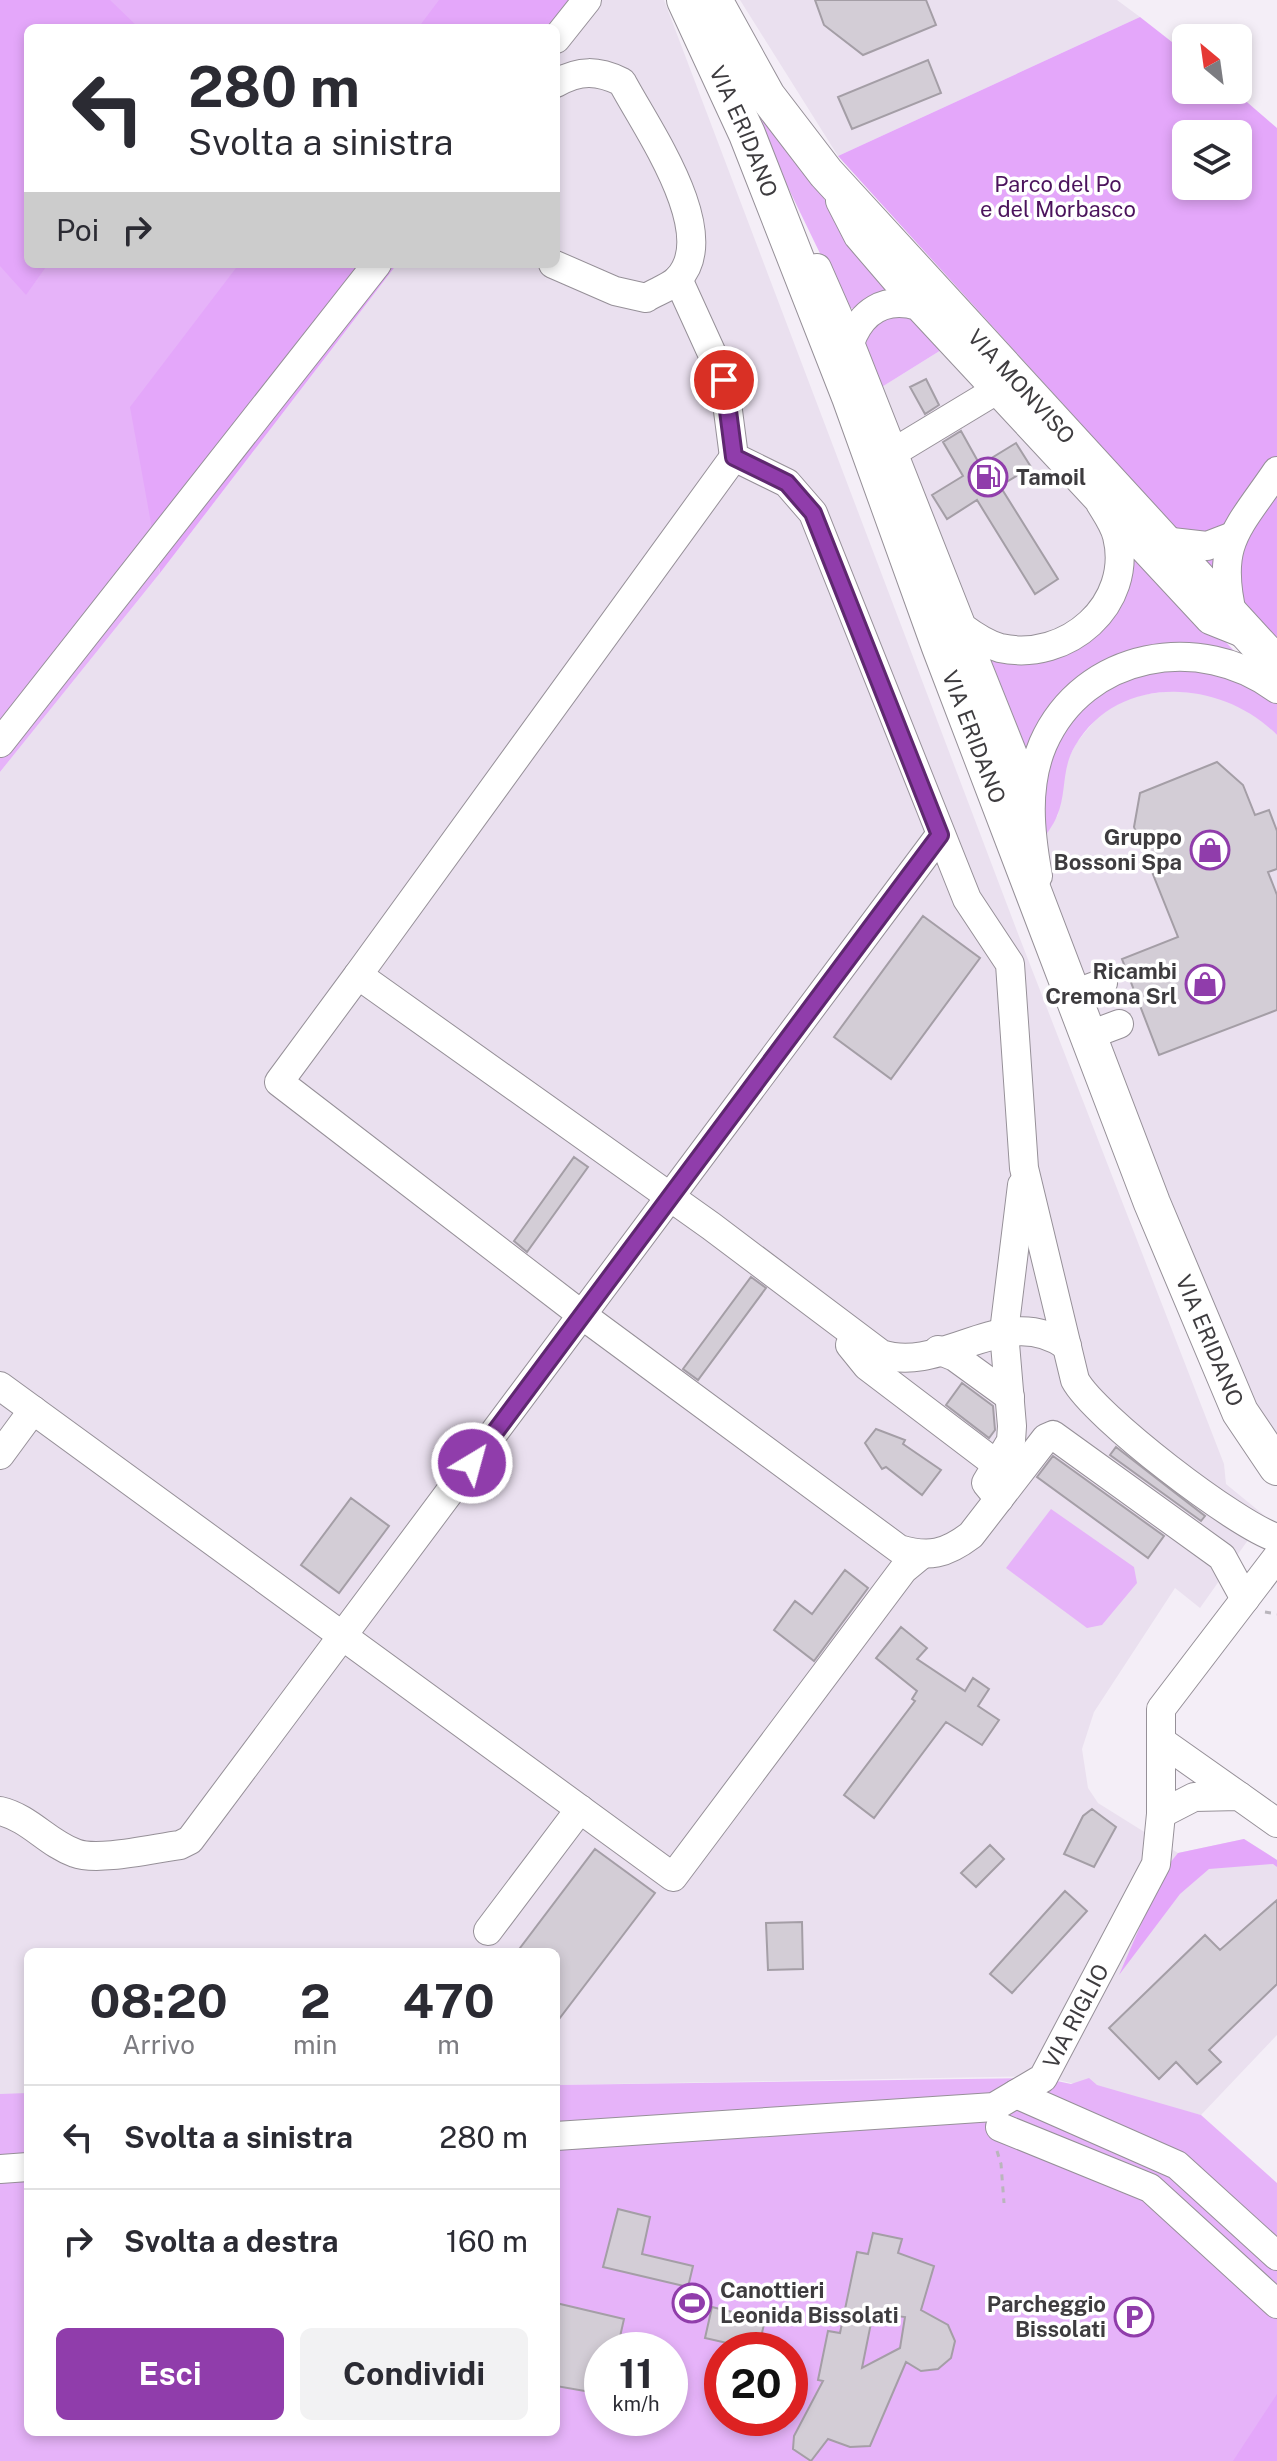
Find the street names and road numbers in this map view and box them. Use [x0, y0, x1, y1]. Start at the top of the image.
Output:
street label: VIA ERIDANO [704, 62, 783, 201]
street label: VIA MONVISO [963, 324, 1080, 449]
street label: VIA ERIDANO [937, 667, 1011, 807]
street label: VIA ERIDANO [1171, 1271, 1249, 1410]
street label: VIA RIGLIO [1038, 1959, 1114, 2073]

